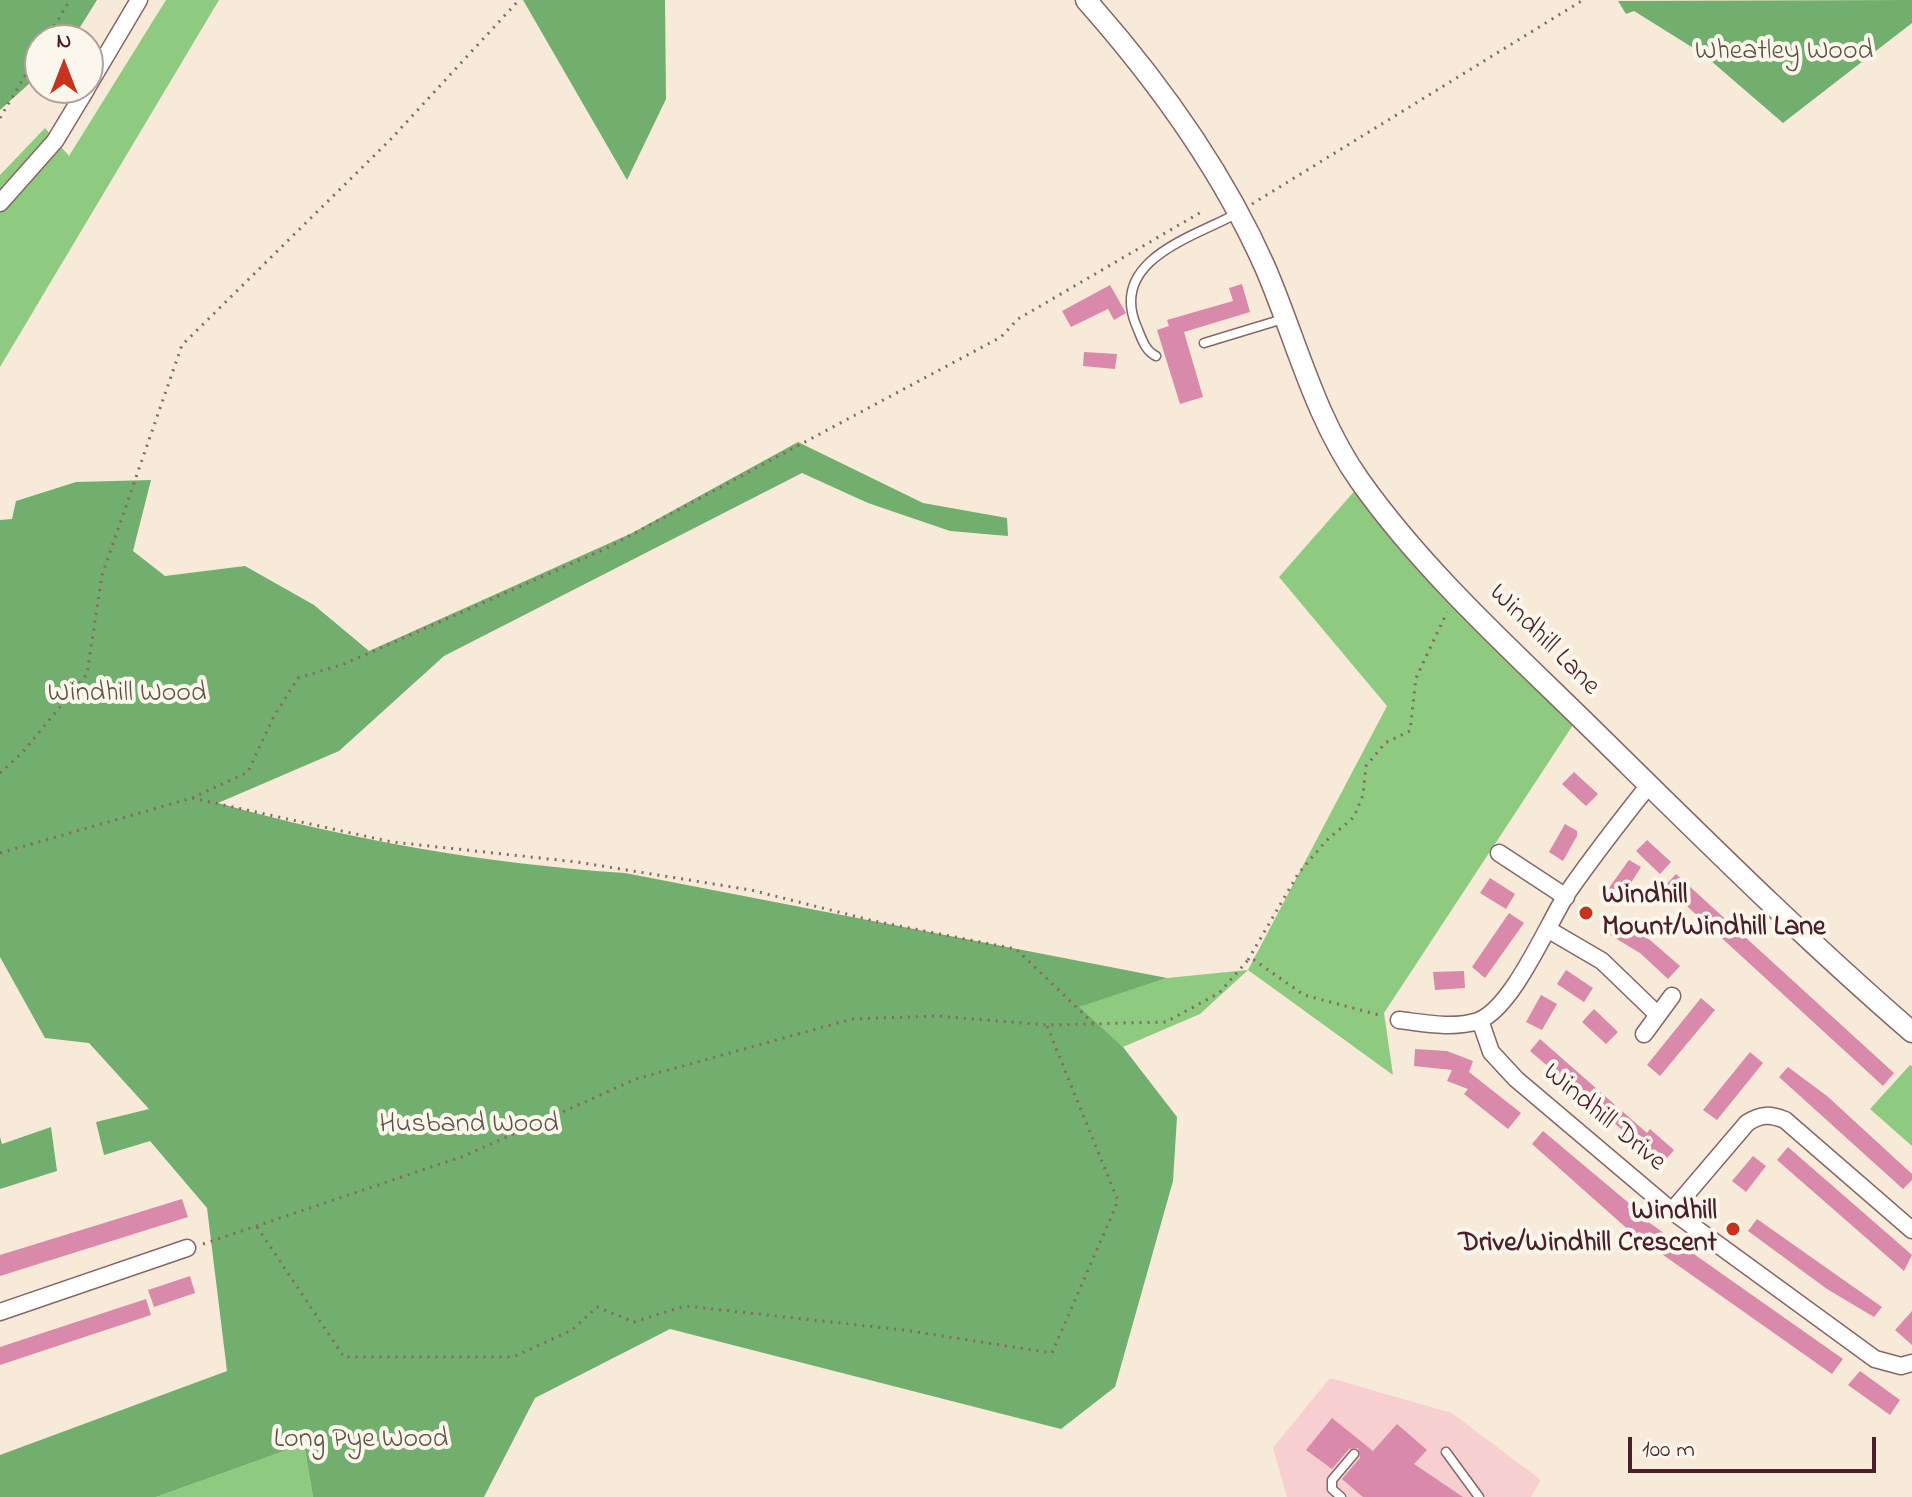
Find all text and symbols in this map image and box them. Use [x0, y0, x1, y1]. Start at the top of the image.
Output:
north arrow [24, 24, 104, 104]
text: N [57, 26, 71, 58]
park label: Wheatley Wood [1695, 36, 1873, 70]
street label: Windhill Lane [1480, 578, 1606, 704]
park label: Windhill Wood [48, 678, 206, 712]
place label: Windhill Mount/Windhill Lane [1602, 880, 1826, 946]
marker: Windhill Mount/Windhill Lane [1577, 904, 1595, 922]
street label: Windhill Drive [1534, 1058, 1672, 1180]
park label: Husband Wood [379, 1109, 559, 1143]
place label: Windhill Drive/Windhill Crescent [1458, 1196, 1717, 1262]
marker: Windhill Drive/Windhill Crescent [1724, 1220, 1742, 1238]
scale bar [1632, 1421, 1880, 1471]
park label: Long Pye Wood [274, 1424, 448, 1458]
text: 100 m [1642, 1433, 1695, 1468]

